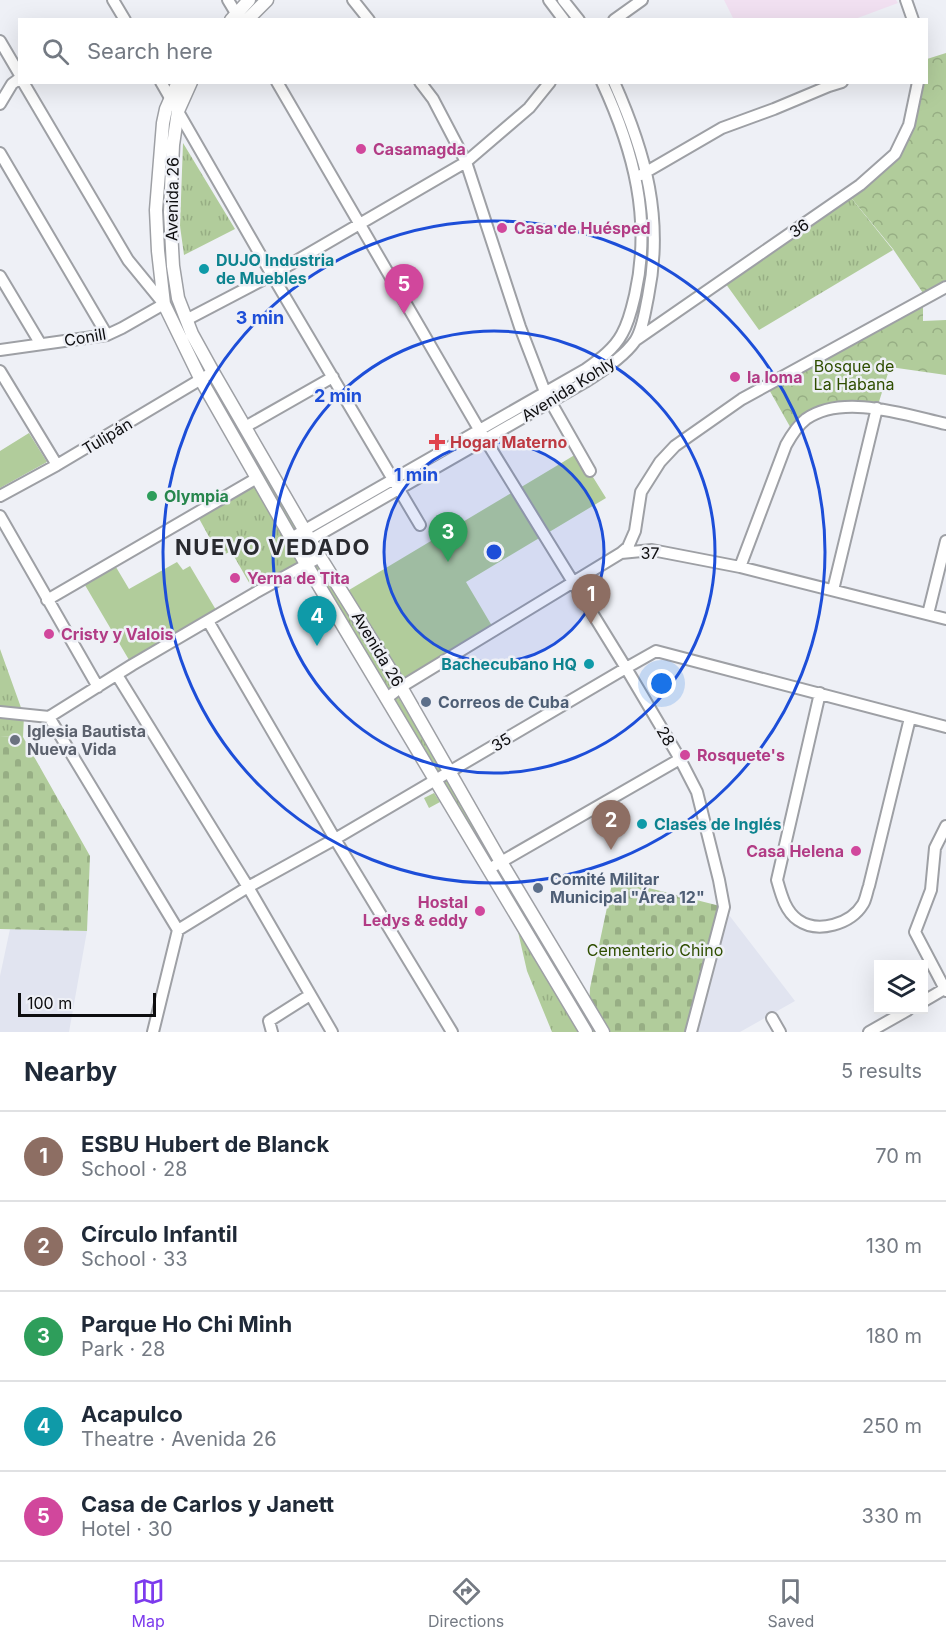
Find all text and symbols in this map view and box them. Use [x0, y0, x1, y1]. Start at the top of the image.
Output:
search box [18, 18, 928, 84]
icon: search [39, 35, 72, 68]
text: Search here [87, 38, 213, 64]
place label: Casamagda [373, 139, 466, 159]
marker: Casamagda [354, 142, 368, 156]
street label: Avenida 26 [161, 157, 183, 241]
street label: 36 [785, 214, 813, 242]
place label: Casa de Huésped [514, 218, 651, 238]
marker: Casa de Huésped [495, 221, 509, 235]
place label: DUJO Industria de Muebles [216, 250, 334, 288]
marker: DUJO Industria de Muebles [197, 262, 211, 276]
pin: 5 [384, 264, 424, 314]
text: 3 min [236, 307, 284, 328]
street label: Conill [62, 323, 108, 351]
street label: Avenida Kohly [517, 352, 619, 426]
park label: Bosque de La Habana [814, 356, 894, 394]
place label: la loma [747, 367, 802, 387]
marker: la loma [728, 370, 742, 384]
text: 2 min [314, 385, 362, 406]
street label: Tulipán [78, 413, 136, 459]
place label: Hogar Materno [450, 432, 567, 452]
marker: Hogar Materno [428, 433, 446, 451]
text: 1 min [394, 464, 438, 485]
place label: Olympia [164, 486, 229, 506]
marker: Olympia [145, 489, 159, 503]
pin: 3 [428, 512, 468, 562]
district label: NUEVO VEDADO [175, 534, 371, 560]
centre of rings [484, 542, 504, 562]
street label: 37 [640, 543, 660, 563]
place label: Yerna de Tita [247, 568, 350, 588]
marker: Yerna de Tita [228, 571, 242, 585]
pin: 1 [572, 574, 610, 624]
pin: 4 [298, 596, 336, 646]
street label: Avenida 26 [348, 608, 408, 690]
place label: Cristy y Valois [61, 624, 174, 644]
marker: Cristy y Valois [42, 627, 56, 641]
place label: Bachecubano HQ [441, 654, 577, 674]
marker: Bachecubano HQ [582, 657, 596, 671]
your location [647, 669, 676, 698]
place label: Correos de Cuba [438, 692, 569, 712]
marker: Correos de Cuba [419, 695, 433, 709]
place label: Iglesia Bautista Nueva Vida [27, 721, 146, 759]
street label: 28 [652, 722, 680, 750]
street label: 35 [487, 728, 515, 756]
marker: Iglesia Bautista Nueva Vida [8, 733, 22, 747]
place label: Rosquete's [697, 745, 785, 765]
marker: Rosquete's [678, 748, 692, 762]
pin: 2 [592, 800, 630, 850]
place label: Clases de Inglés [654, 814, 782, 834]
marker: Clases de Inglés [635, 817, 649, 831]
place label: Casa Helena [746, 841, 844, 861]
marker: Casa Helena [849, 844, 863, 858]
place label: Comité Militar Municipal "Área 12" [550, 869, 705, 907]
marker: Comité Militar Municipal "Área 12" [531, 881, 545, 895]
place label: Hostal Ledys & eddy [363, 892, 468, 930]
marker: Hostal Ledys & eddy [473, 904, 487, 918]
park label: Cementerio Chino [587, 940, 723, 960]
map controls [874, 960, 928, 1014]
button: layers [874, 960, 928, 1014]
scale bar [18, 990, 156, 1018]
text: 100 m [27, 993, 72, 1013]
text: Nearby [24, 1056, 117, 1087]
text: 5 results [841, 1059, 922, 1083]
text: ESBU Hubert de Blanck [81, 1131, 329, 1157]
text: 1 [39, 1144, 48, 1168]
text: 70 m [875, 1144, 922, 1168]
text: School · 28 [81, 1157, 188, 1181]
text: Círculo Infantil [81, 1221, 238, 1247]
text: 2 [37, 1234, 50, 1258]
text: 130 m [866, 1234, 922, 1258]
text: School · 33 [81, 1247, 188, 1271]
text: Parque Ho Chi Minh [81, 1311, 292, 1337]
text: 3 [37, 1324, 50, 1348]
text: 180 m [866, 1324, 922, 1348]
text: Park · 28 [81, 1337, 165, 1361]
text: Acapulco [81, 1401, 183, 1427]
text: 4 [37, 1414, 50, 1438]
text: 250 m [862, 1414, 922, 1438]
text: Theatre · Avenida 26 [81, 1427, 277, 1451]
text: Casa de Carlos y Janett [81, 1491, 334, 1517]
text: 5 [37, 1504, 50, 1528]
text: 330 m [862, 1504, 922, 1528]
text: Hotel · 30 [81, 1517, 173, 1541]
tab: Map [132, 1575, 165, 1631]
tab: Directions [428, 1575, 504, 1631]
tab: Saved [768, 1575, 814, 1631]

